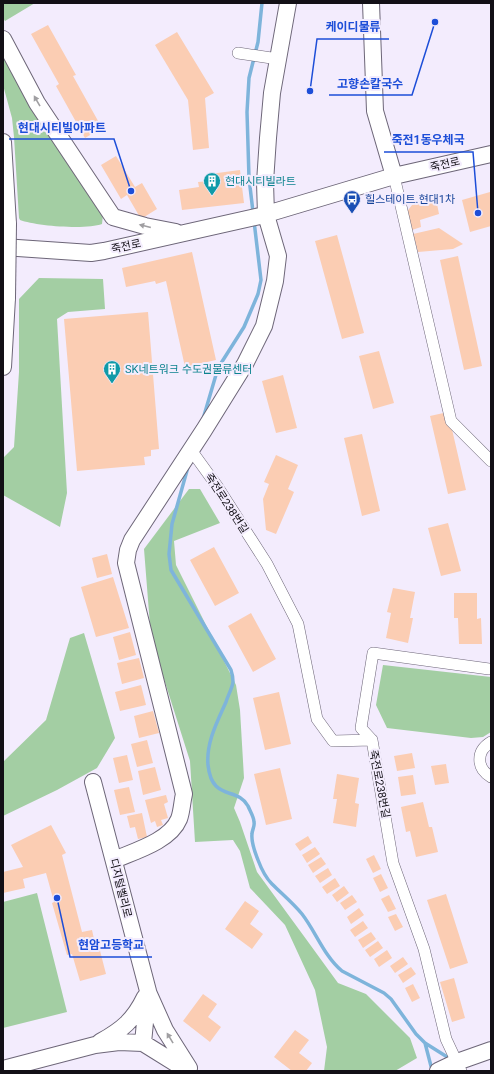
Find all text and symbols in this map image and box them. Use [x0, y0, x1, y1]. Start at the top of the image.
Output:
callout: 케이디물류 [317, 15, 389, 39]
text: 케이디물류 [325, 20, 381, 34]
callout: 고향손칼국수 [329, 71, 412, 95]
text: 고향손칼국수 [337, 77, 403, 91]
one-way arrow [33, 95, 40, 107]
callout: 현대시티빌아파트 [9, 115, 114, 139]
text: 현대시티빌아파트 [18, 121, 106, 135]
callout: 죽전1동우체국 [384, 128, 473, 152]
text: 죽전1동우체국 [391, 133, 465, 147]
street label: 죽전로 [429, 155, 461, 174]
building icon: 현대시티빌라트 [202, 171, 222, 196]
place label: 현대시티빌라트 [225, 175, 296, 188]
bus stop icon: 힐스테이트.현대1차 [342, 189, 362, 214]
place label: 힐스테이트.현대1차 [365, 193, 455, 206]
one-way arrow [139, 222, 151, 228]
street label: 죽전로 [110, 237, 142, 256]
building icon: SK네트워크 수도권물류센터 [102, 359, 122, 384]
place label: SK네트워크 수도권물류센터 [125, 363, 252, 376]
street label: 죽전로238번길 [202, 471, 251, 536]
street label: 죽전로238번길 [367, 749, 392, 819]
street label: 디지털벨리로 [107, 857, 134, 919]
callout: 현암고등학교 [70, 933, 152, 957]
text: 현암고등학교 [78, 938, 144, 952]
one-way arrow [166, 1032, 173, 1044]

